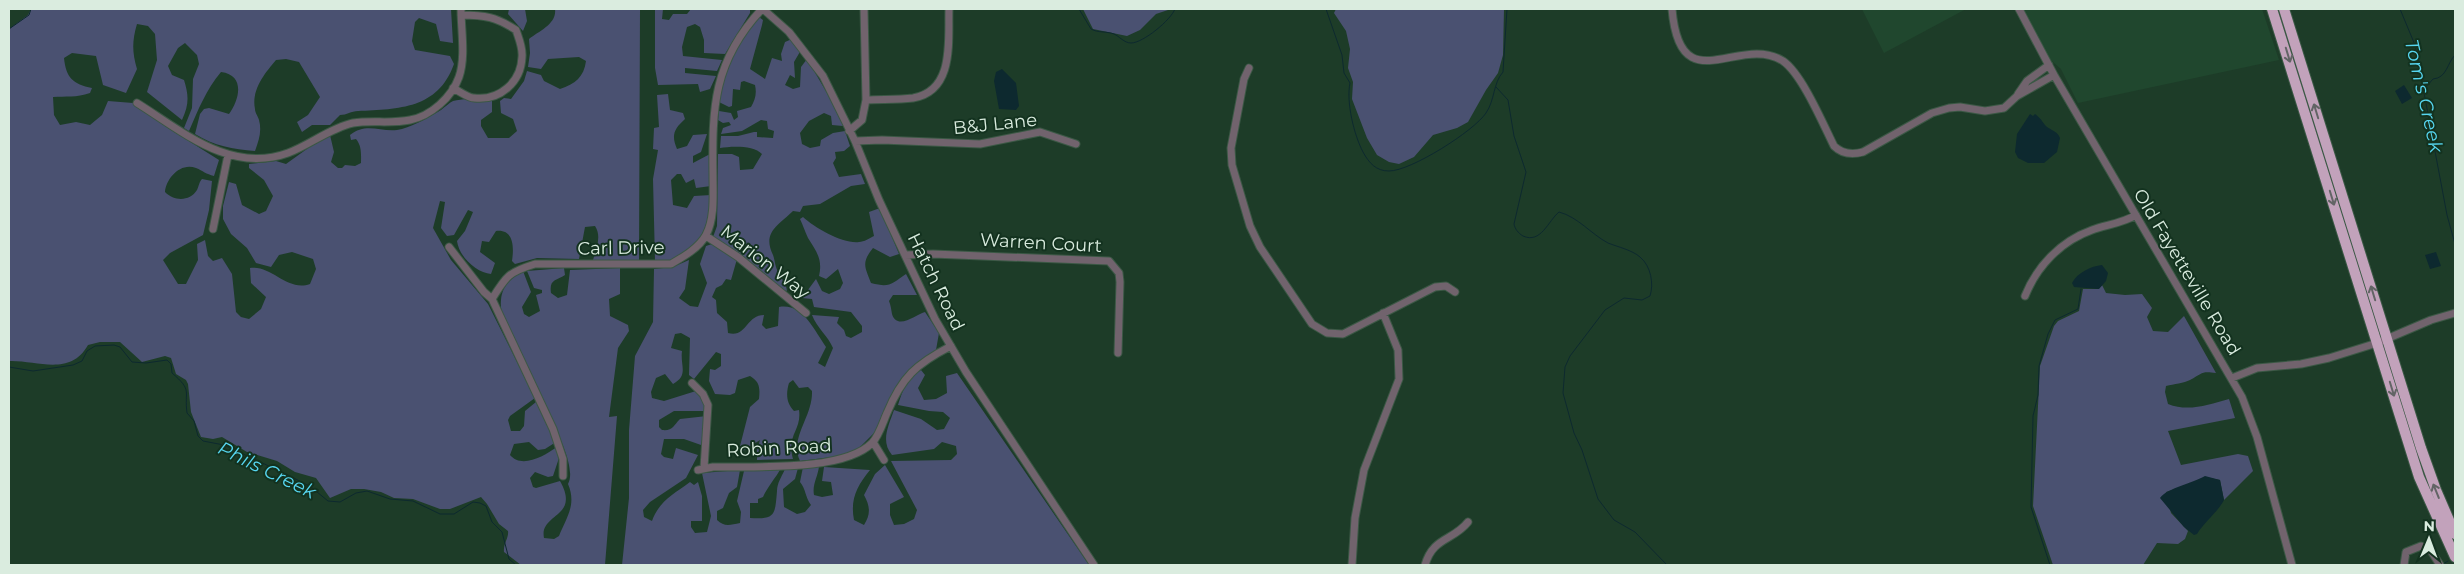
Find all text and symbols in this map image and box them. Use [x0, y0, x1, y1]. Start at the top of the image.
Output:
water label: Tom's Creek [2400, 37, 2448, 155]
one-way arrow [2284, 46, 2293, 62]
one-way arrow [2311, 103, 2321, 119]
street label: B&J Lane [952, 109, 1038, 139]
street label: Old Fayetteville Road [2129, 185, 2245, 359]
one-way arrow [2328, 189, 2338, 205]
street label: Marion Way [716, 220, 814, 304]
street label: Hatch Road [903, 229, 969, 335]
street label: Warren Court [980, 229, 1102, 257]
street label: Carl Drive [577, 236, 665, 260]
one-way arrow [2367, 285, 2377, 301]
one-way arrow [2387, 381, 2397, 397]
street label: Robin Road [726, 434, 832, 462]
water label: Phils Creek [214, 436, 320, 504]
one-way arrow [2431, 484, 2440, 500]
north arrow [2404, 514, 2454, 564]
text: N [2423, 517, 2435, 535]

